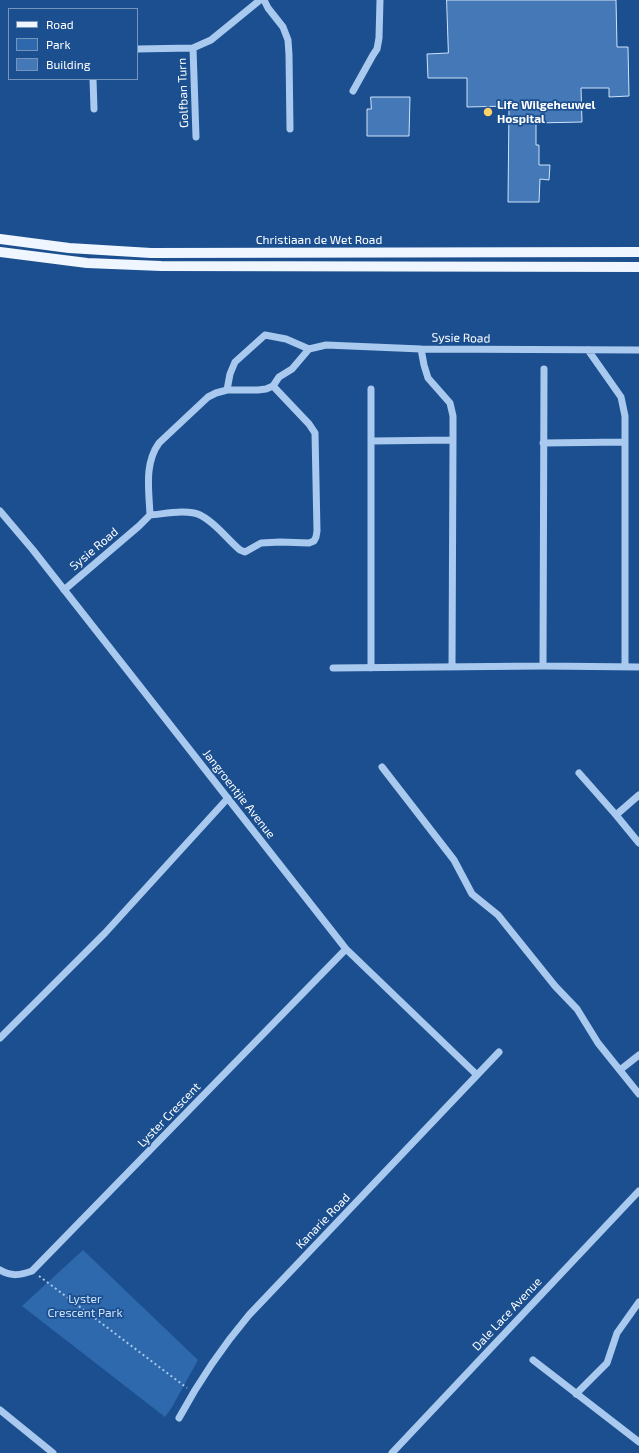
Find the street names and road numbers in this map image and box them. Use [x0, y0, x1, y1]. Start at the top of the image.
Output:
street label: Golfban Turn [175, 58, 191, 128]
street label: Christiaan de Wet Road [256, 233, 382, 247]
street label: Sysie Road [431, 330, 491, 346]
street label: Sysie Road [67, 525, 121, 573]
street label: Jangroentjie Avenue [200, 747, 278, 841]
street label: Lyster Crescent [135, 1080, 203, 1150]
street label: Kanarie Road [293, 1190, 353, 1252]
street label: Dale Lace Avenue [469, 1274, 545, 1354]

